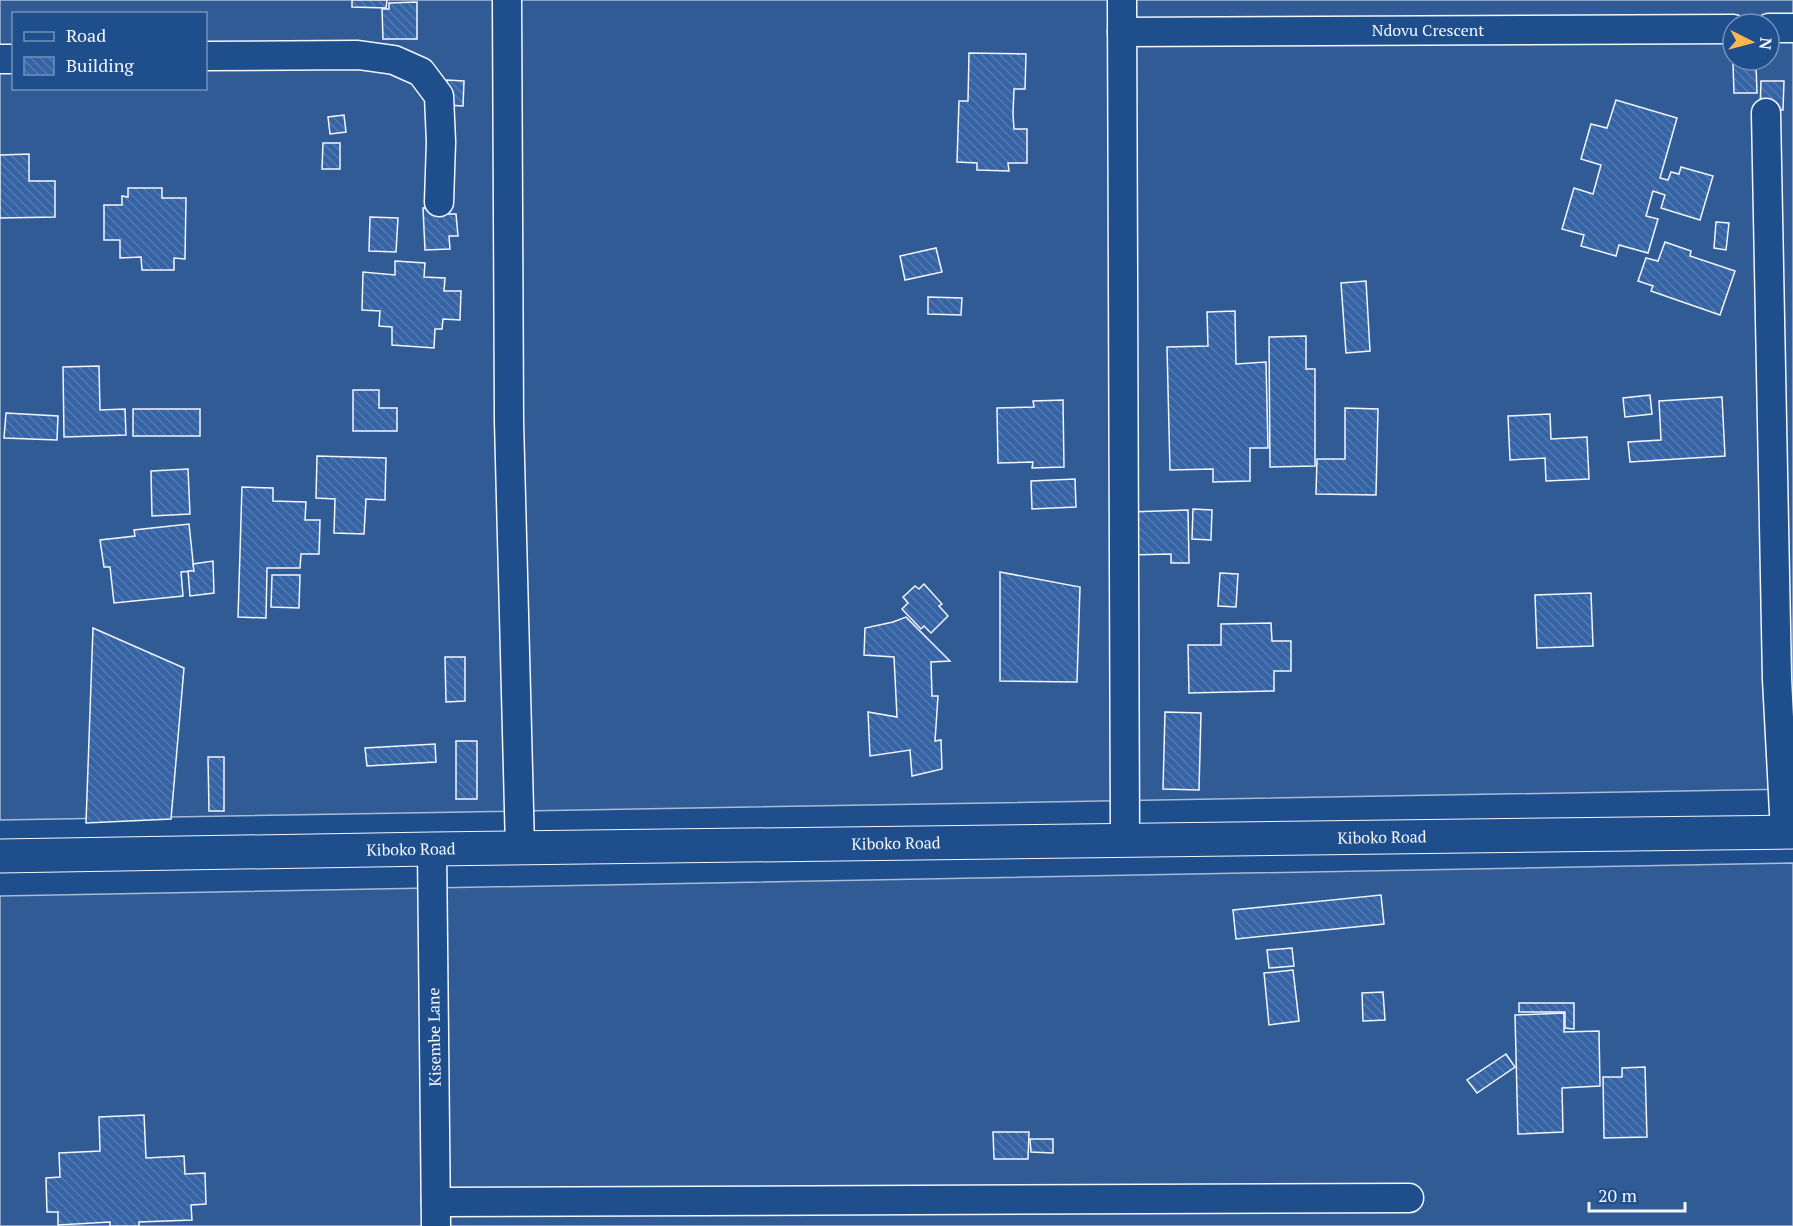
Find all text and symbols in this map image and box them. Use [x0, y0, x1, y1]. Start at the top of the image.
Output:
legend [12, 12, 207, 90]
north arrow [1721, 12, 1781, 72]
street label: Ndovu Crescent [1372, 19, 1484, 41]
text: Road [66, 23, 106, 47]
text: N [1754, 36, 1777, 51]
text: Building [66, 53, 134, 77]
street label: Kiboko Road [1337, 825, 1427, 849]
street label: Kiboko Road [851, 831, 941, 855]
street label: Kiboko Road [366, 837, 456, 861]
street label: Kisembe Lane [422, 987, 446, 1087]
scale bar [1589, 1175, 1685, 1213]
text: 20 m [1598, 1183, 1638, 1207]

